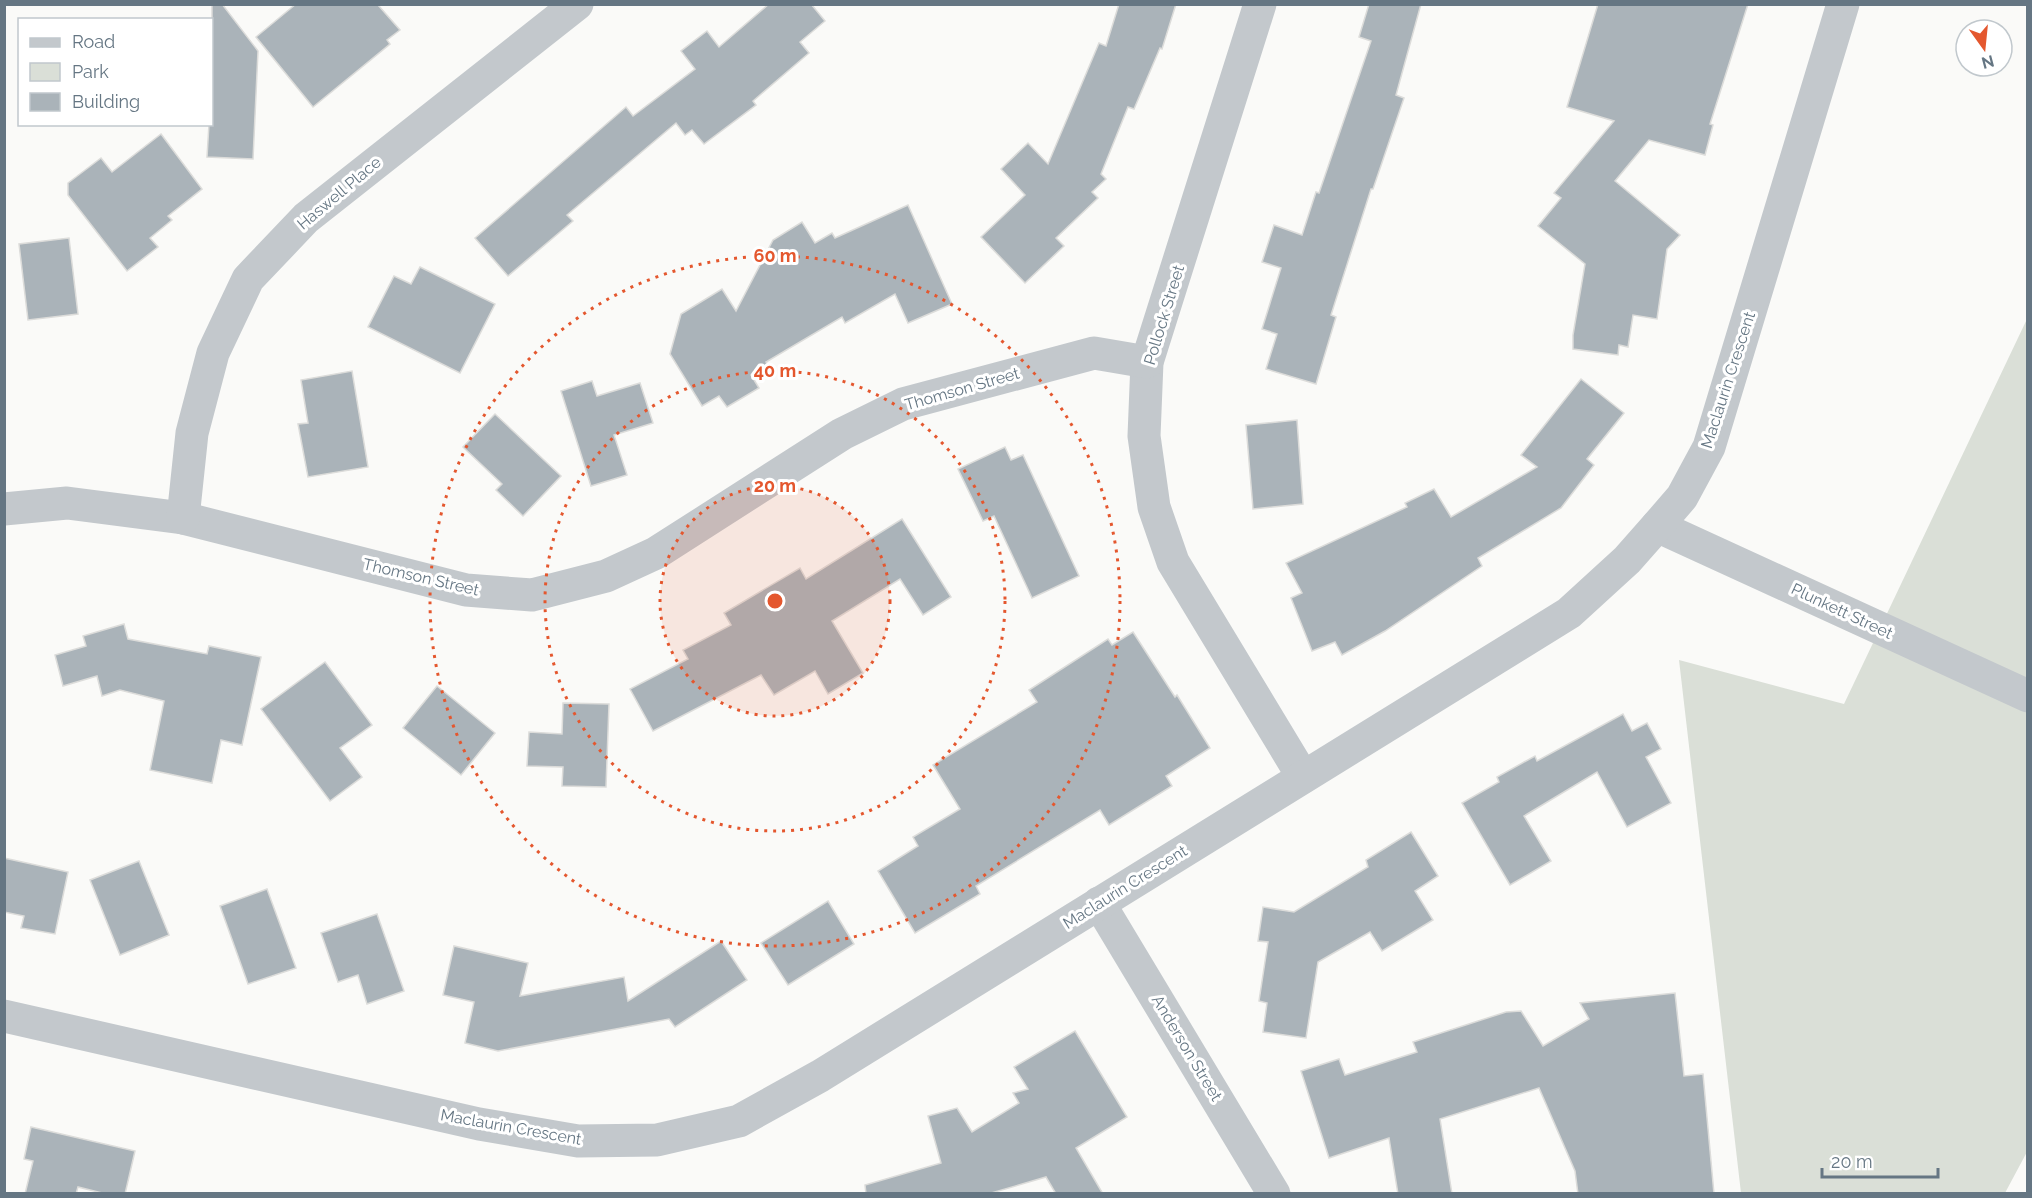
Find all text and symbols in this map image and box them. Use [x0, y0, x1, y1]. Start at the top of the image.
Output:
legend [18, 18, 213, 126]
north arrow [1954, 18, 2014, 78]
text: Road [72, 31, 115, 52]
text: N [1979, 51, 1996, 73]
text: Park [72, 61, 109, 82]
text: Building [72, 91, 140, 112]
street label: Haswell Place [293, 152, 385, 234]
text: 60 m [753, 245, 797, 266]
street label: Pollock Street [1140, 262, 1188, 367]
street label: Maclaurin Crescent [1697, 309, 1759, 451]
text: 40 m [754, 360, 796, 381]
street label: Thomson Street [903, 363, 1022, 414]
text: 20 m [754, 475, 796, 496]
street label: Thomson Street [361, 554, 481, 600]
street label: Plunkett Street [1788, 579, 1896, 643]
centre of rings [765, 591, 785, 611]
street label: Maclaurin Crescent [1059, 841, 1191, 933]
street label: Anderson Street [1148, 992, 1226, 1105]
street label: Maclaurin Crescent [439, 1105, 584, 1149]
scale bar [1822, 1141, 1938, 1179]
text: 20 m [1831, 1151, 1873, 1172]

